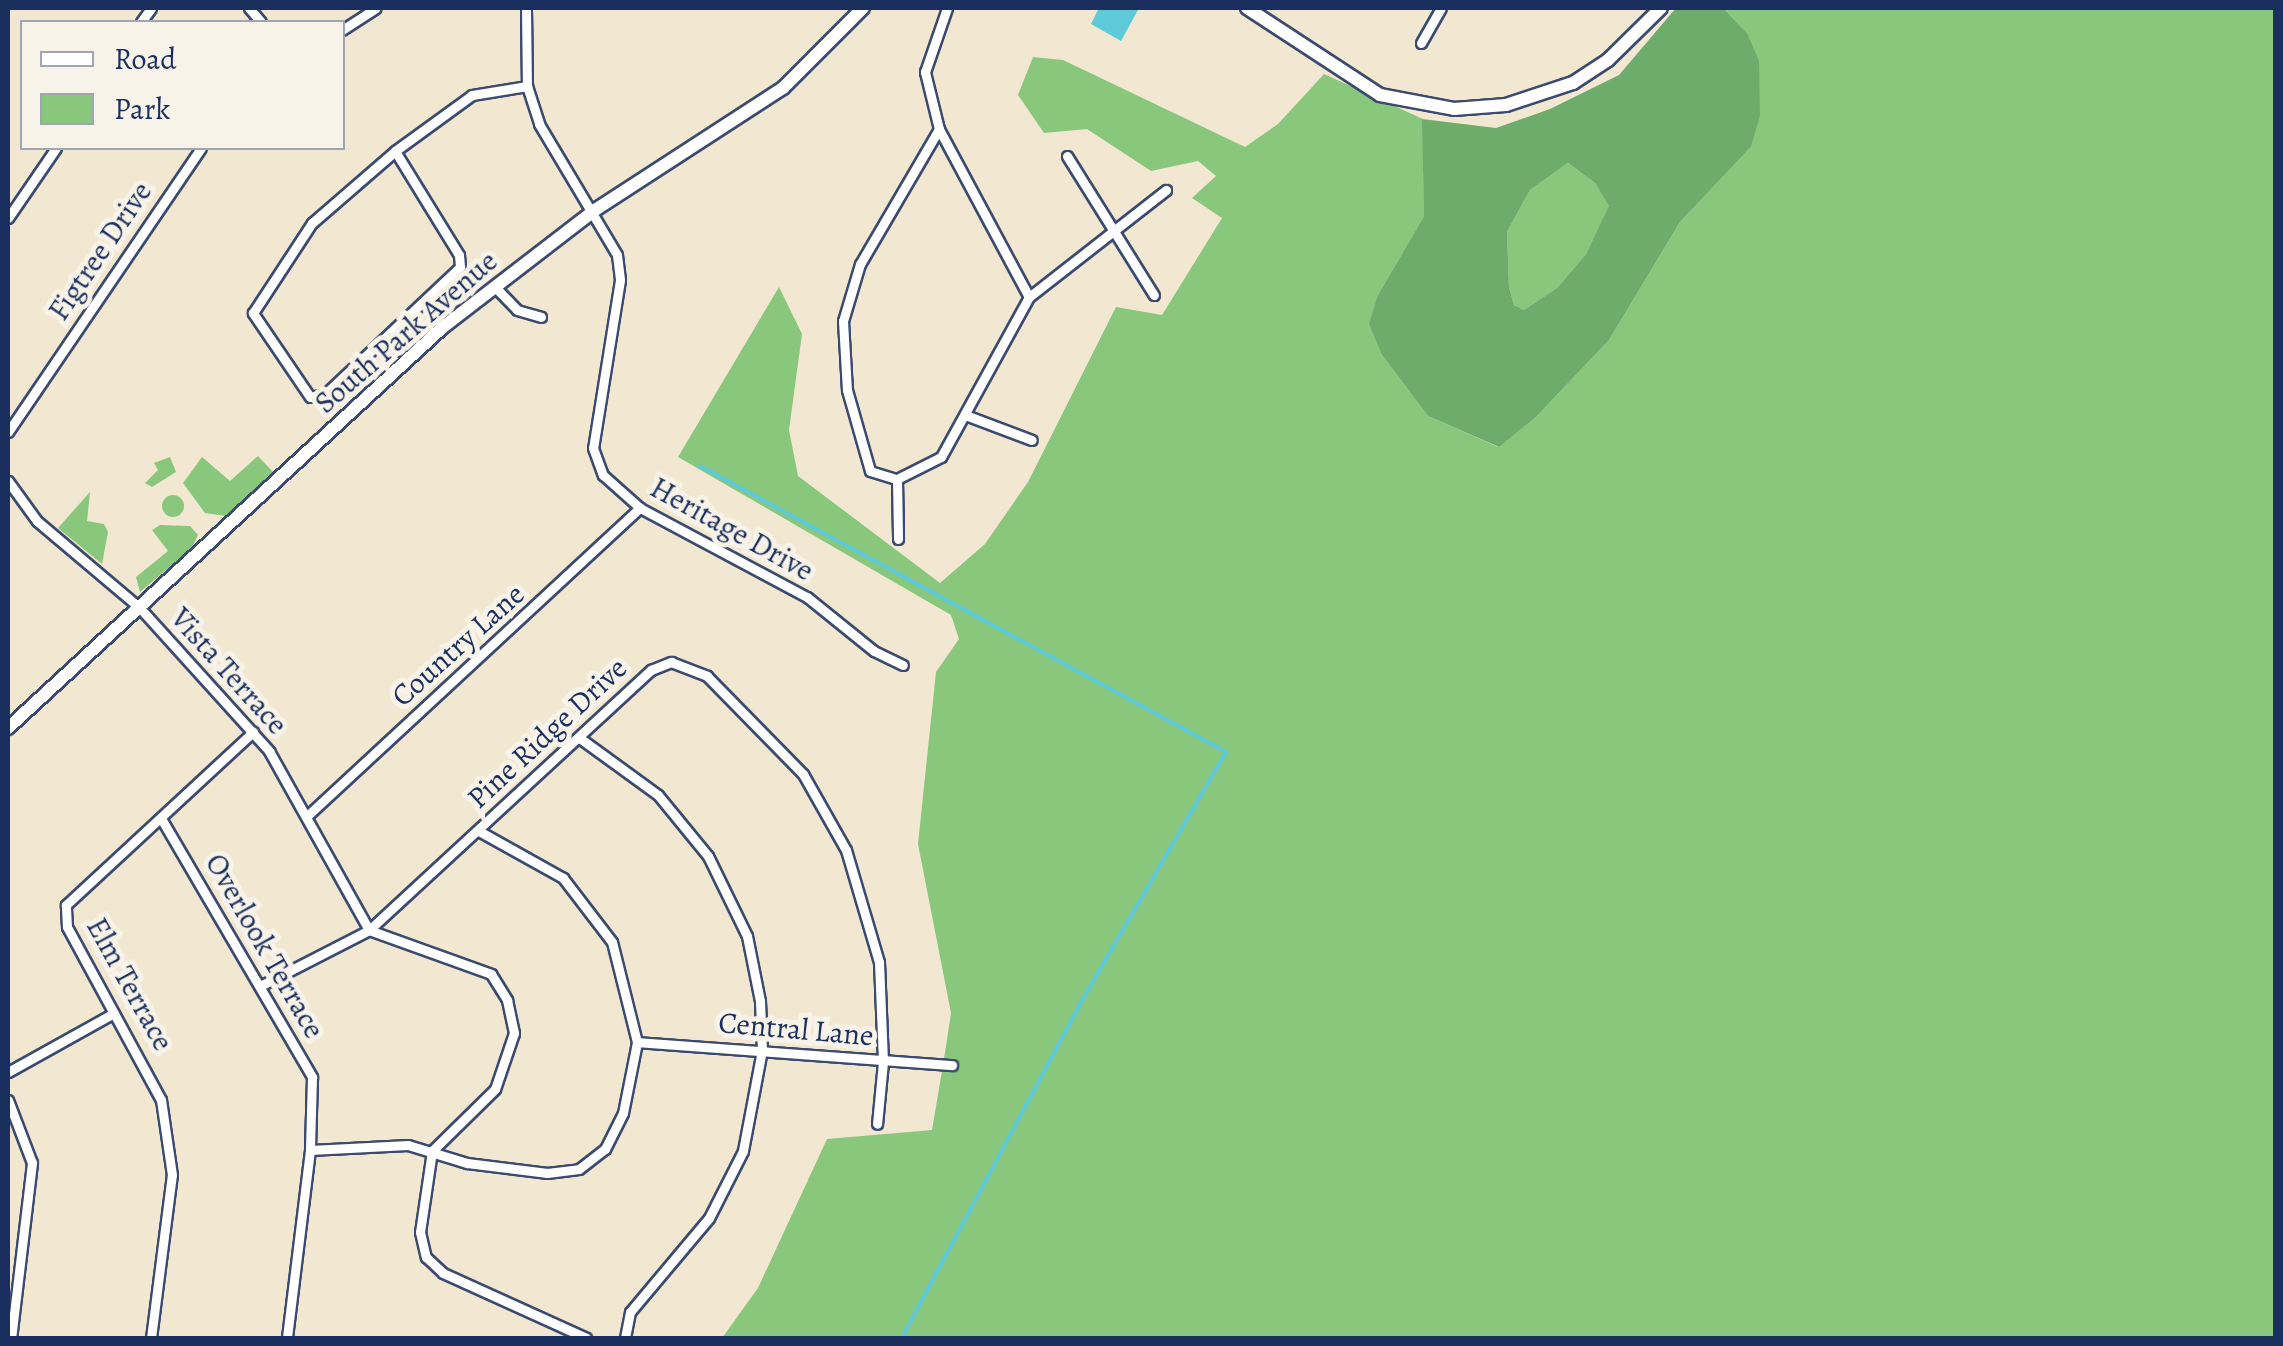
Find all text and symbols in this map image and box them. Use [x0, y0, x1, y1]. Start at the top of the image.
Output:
legend [20, 20, 345, 150]
text: Road [114, 39, 176, 79]
text: Park [114, 89, 170, 129]
street label: Figtree Drive [40, 175, 160, 327]
street label: South Park Avenue [307, 243, 505, 421]
street label: Heritage Drive [644, 469, 820, 589]
street label: Country Lane [384, 576, 532, 714]
street label: Vista Terrace [163, 600, 295, 742]
street label: Pine Ridge Drive [460, 650, 634, 816]
street label: Overlook Terrace [198, 847, 332, 1045]
street label: Elm Terrace [79, 911, 181, 1057]
street label: Central Lane [717, 1004, 875, 1054]

